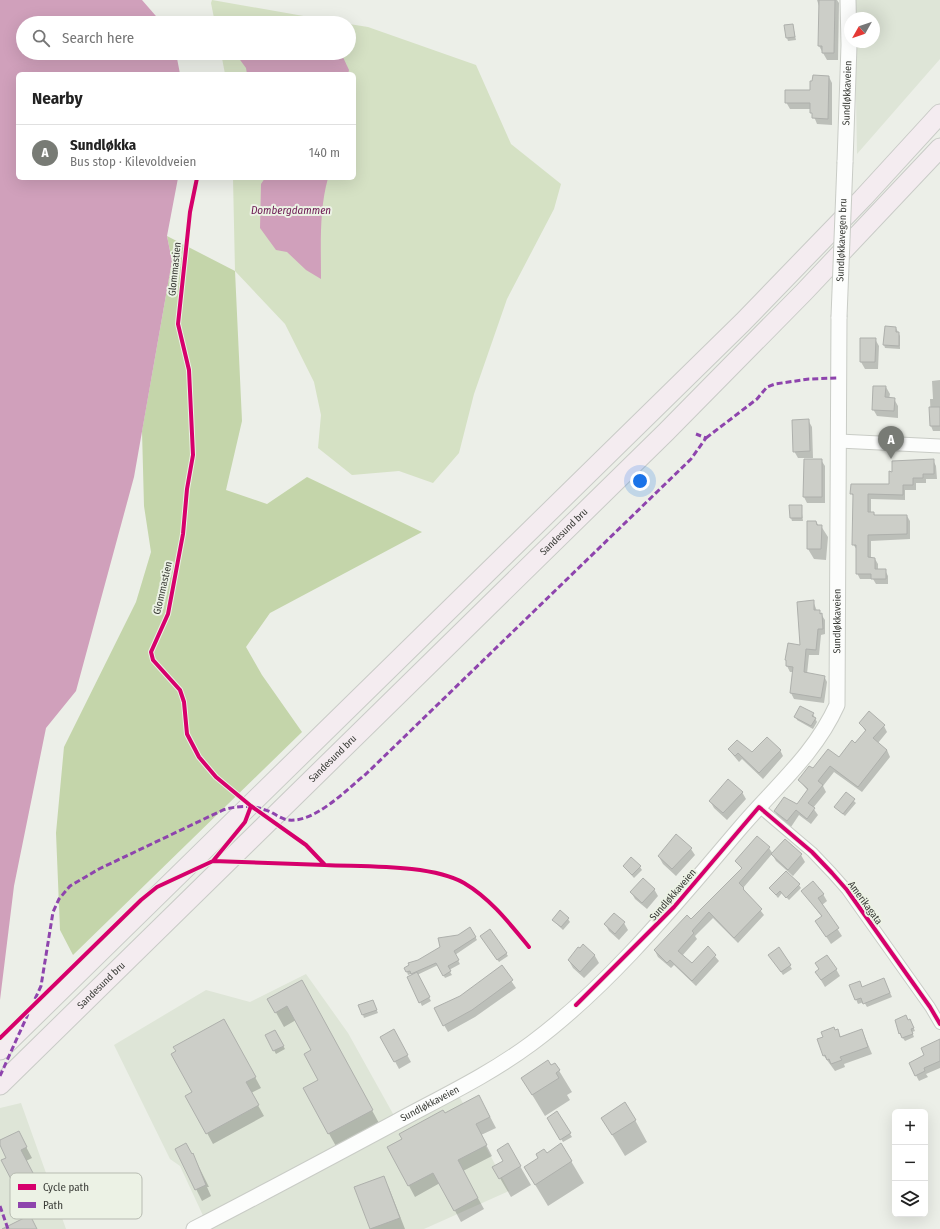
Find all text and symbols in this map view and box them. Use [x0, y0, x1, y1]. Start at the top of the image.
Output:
north arrow [844, 12, 880, 48]
search box [16, 16, 356, 60]
icon: search [30, 27, 52, 49]
text: Search here [62, 29, 134, 47]
street label: Sundløkkaveien [840, 60, 854, 126]
text: Nearby [32, 88, 83, 109]
text: Sundløkka [70, 136, 136, 154]
text: A [41, 145, 49, 160]
text: 140 m [309, 145, 340, 160]
text: Bus stop · Kilevoldveien [70, 154, 196, 169]
street label: Sundløkkavegen bru [834, 198, 850, 282]
water label: Dombergdammen [251, 204, 331, 217]
street label: Glommastien [166, 241, 184, 297]
pin: A [878, 426, 904, 459]
your location [630, 471, 650, 491]
street label: Sandesund bru [538, 506, 590, 558]
street label: Glommastien [151, 560, 175, 616]
street label: Sundløkkaveien [831, 589, 844, 654]
street label: Sandesund bru [306, 733, 359, 785]
street label: Sundløkkaveien [647, 867, 699, 923]
street label: Amerikagata [845, 879, 885, 927]
street label: Sandesund bru [75, 960, 128, 1012]
street label: Sundløkkaveien [398, 1083, 461, 1124]
map controls [892, 1109, 928, 1217]
button: + [892, 1109, 928, 1145]
button: − [892, 1145, 928, 1181]
legend [10, 1173, 142, 1219]
text: Cycle path [43, 1181, 89, 1194]
button: layers [892, 1181, 928, 1217]
text: Path [43, 1199, 63, 1212]

